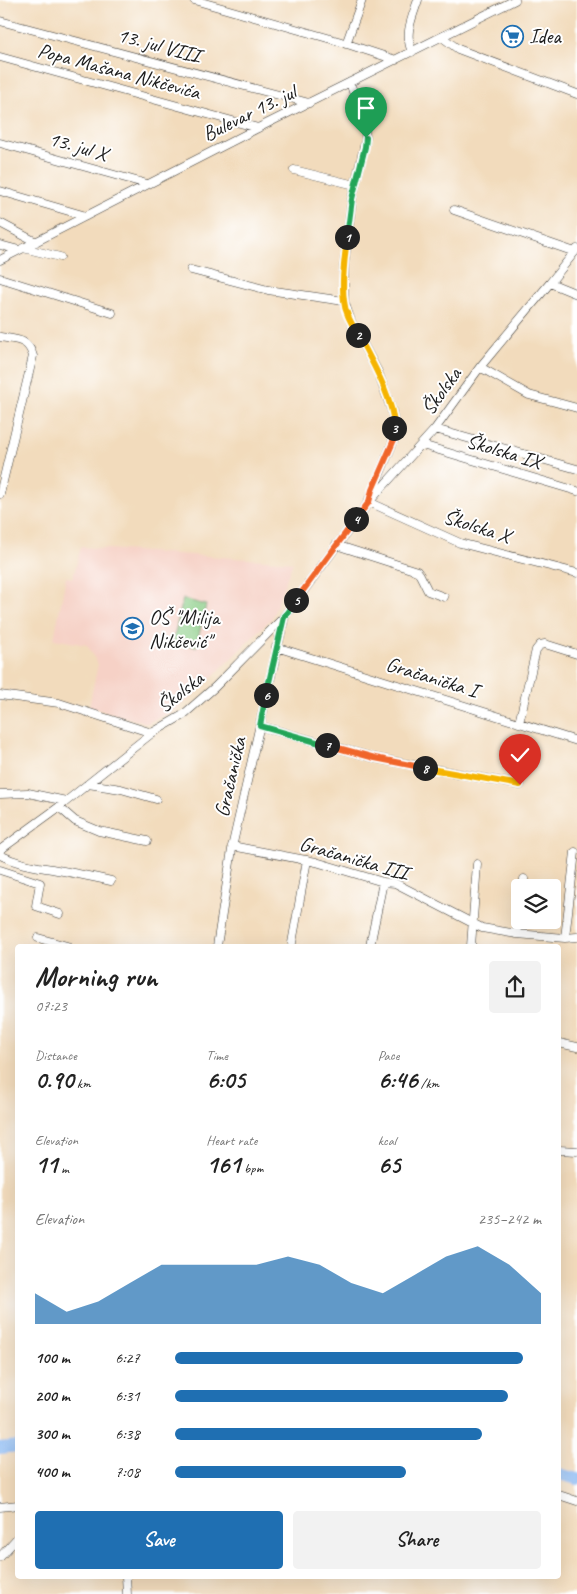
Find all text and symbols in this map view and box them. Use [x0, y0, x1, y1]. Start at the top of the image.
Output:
street label: 13. jul VIII [115, 22, 208, 70]
place label: Idea [529, 23, 562, 49]
supermarket icon: Idea [501, 24, 525, 48]
street label: Popa Mašana Nikčevića [35, 37, 205, 106]
street label: Bulevar 13. jul [198, 78, 303, 147]
pin [345, 87, 387, 138]
icon: arrive [352, 94, 380, 122]
street label: 13. jul X [46, 125, 113, 168]
pin: 1 [334, 224, 360, 250]
text: 1 [344, 229, 351, 246]
pin: 2 [346, 322, 370, 348]
text: 2 [355, 327, 362, 344]
street label: Školska [415, 361, 468, 420]
pin: 3 [382, 416, 406, 440]
text: 3 [391, 420, 398, 437]
street label: Školska IX [463, 427, 547, 476]
street label: Školska X [440, 503, 516, 550]
pin: 4 [344, 506, 368, 532]
text: 4 [353, 511, 360, 528]
pin: 5 [284, 588, 308, 612]
text: 5 [293, 592, 300, 609]
place label: OŠ "Milija Nikčević" [149, 604, 222, 654]
school or university icon: OŠ "Milija Nikčević" [121, 617, 145, 641]
street label: Gračanička I [383, 651, 485, 705]
street label: Školska [151, 665, 210, 718]
pin: 6 [254, 682, 278, 708]
text: 6 [263, 687, 270, 704]
pin: 7 [314, 732, 340, 758]
street label: Gračanička [208, 733, 252, 819]
pin [499, 734, 541, 785]
text: 7 [324, 737, 331, 754]
icon: check [506, 741, 534, 769]
pin: 8 [412, 756, 438, 780]
text: 8 [422, 760, 429, 777]
street label: Gračanička III [297, 830, 416, 887]
map controls [511, 879, 561, 929]
button: layers [511, 879, 561, 929]
text: Morning run [35, 959, 157, 994]
button: share [489, 961, 541, 1013]
text: 07:23 [35, 996, 67, 1016]
text: Distance [35, 1047, 77, 1064]
text: Time [206, 1047, 228, 1064]
text: Pace [378, 1047, 399, 1064]
text: 0.90 [35, 1064, 73, 1096]
text: 6:05 [206, 1064, 245, 1096]
text: 6:46 [378, 1064, 417, 1096]
text: km [73, 1075, 90, 1092]
text: /km [417, 1075, 439, 1092]
text: Elevation [35, 1132, 78, 1149]
text: Heart rate [206, 1132, 257, 1149]
text: kcal [378, 1132, 396, 1149]
text: 11 [35, 1149, 58, 1181]
text: 161 [206, 1149, 241, 1181]
text: 65 [378, 1149, 400, 1181]
text: m [58, 1160, 69, 1177]
text: bpm [241, 1160, 263, 1177]
text: Elevation [35, 1209, 84, 1229]
text: 235–242 m [478, 1209, 541, 1229]
text: 100 m [35, 1348, 70, 1368]
text: 6:27 [115, 1348, 140, 1368]
text: 200 m [35, 1386, 70, 1406]
text: 6:31 [115, 1386, 140, 1406]
text: 300 m [35, 1424, 70, 1444]
text: 6:38 [115, 1424, 140, 1444]
text: 400 m [35, 1462, 70, 1482]
text: 7:08 [115, 1462, 140, 1482]
button: Save [35, 1511, 283, 1569]
button: Share [293, 1511, 541, 1569]

